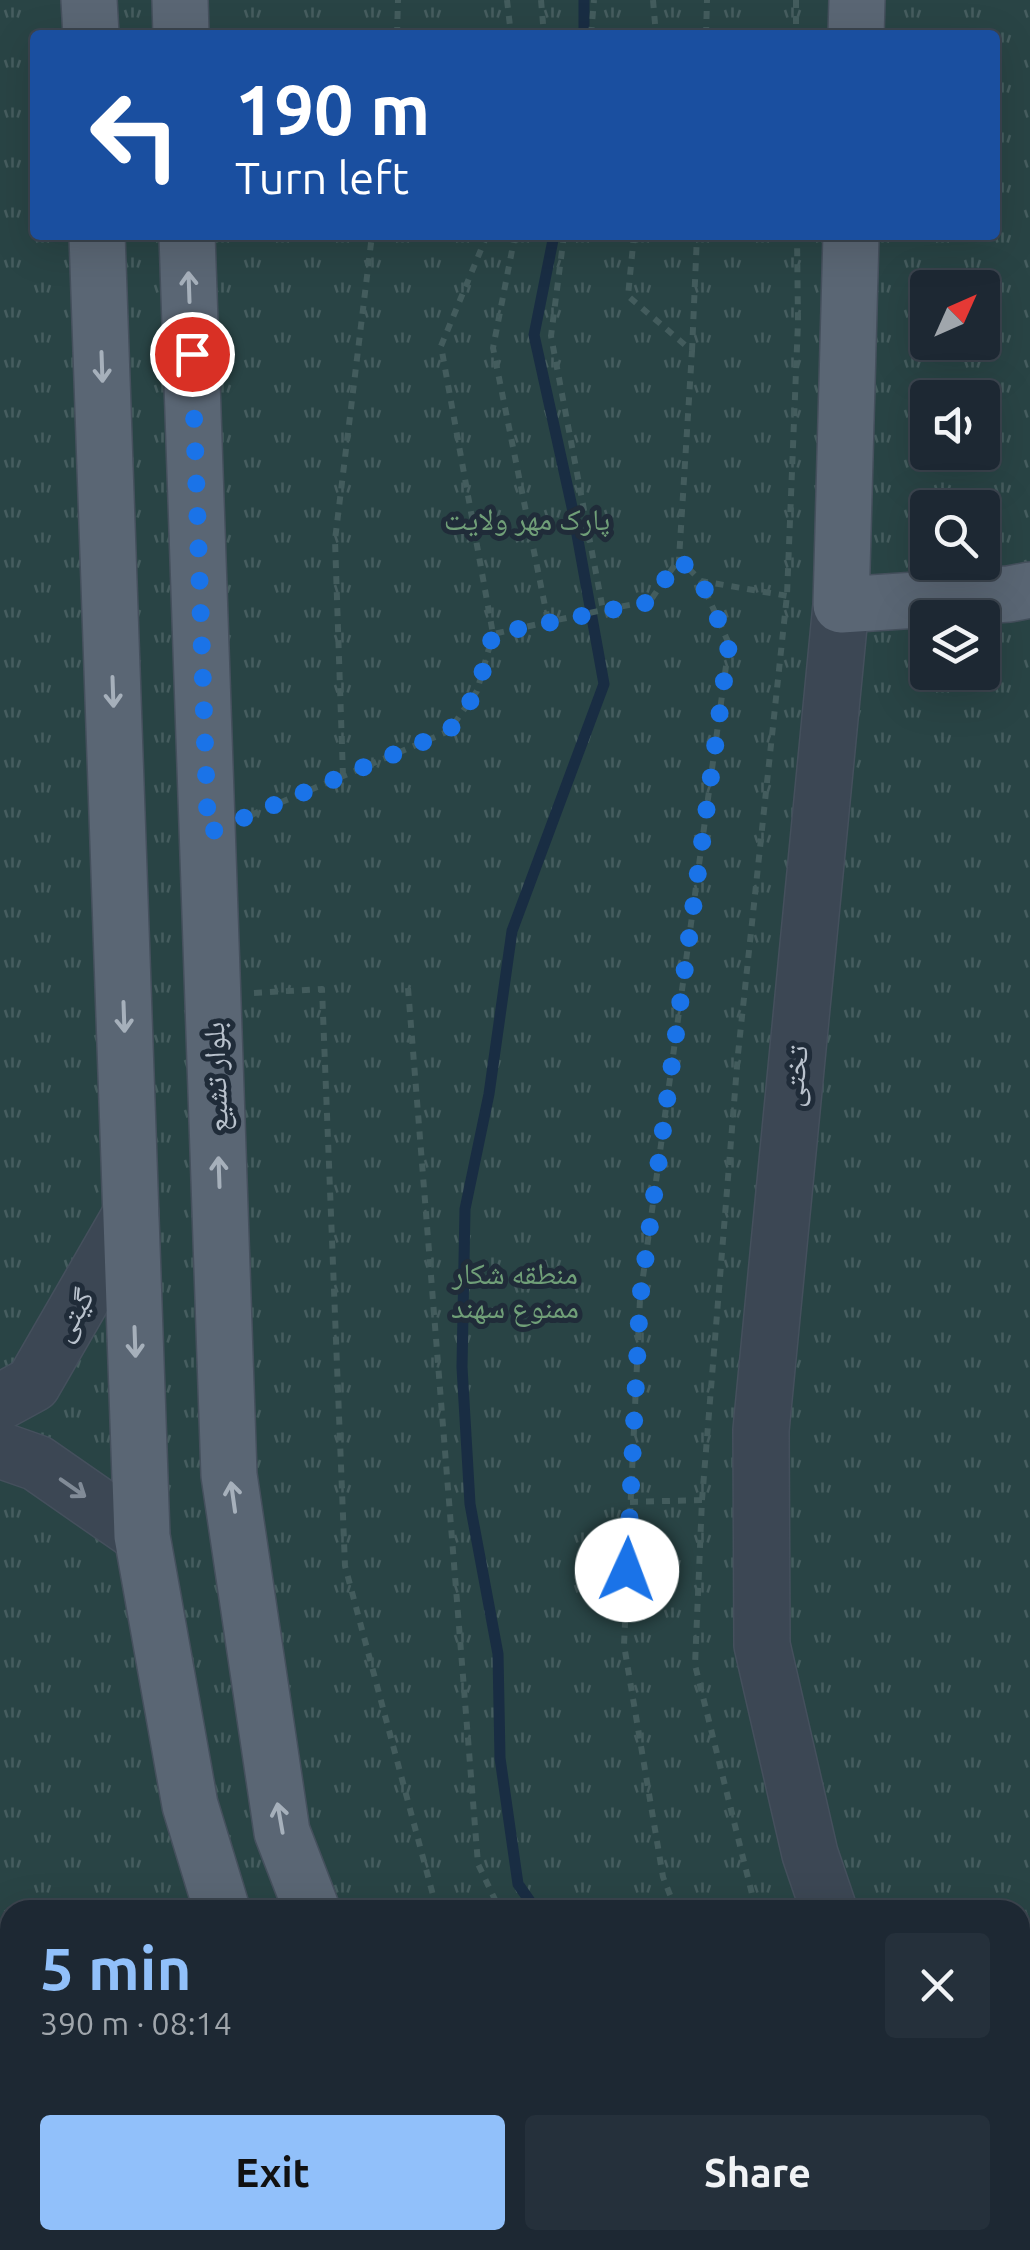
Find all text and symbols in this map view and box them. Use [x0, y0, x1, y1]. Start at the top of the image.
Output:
icon: left [70, 70, 200, 200]
text: 190 m [235, 70, 430, 148]
text: Turn left [235, 152, 409, 203]
north arrow [910, 270, 1000, 360]
map controls [910, 270, 1000, 690]
one-way arrow [180, 272, 199, 304]
pin [150, 312, 235, 397]
icon: arrive [165, 327, 220, 382]
one-way arrow [93, 351, 112, 383]
button: sound [910, 380, 1000, 470]
button: search [910, 490, 1000, 580]
park label: پارک مهر ولایت [444, 502, 610, 538]
button: layers [910, 600, 1000, 690]
one-way arrow [104, 676, 123, 708]
one-way arrow [115, 1001, 134, 1033]
street label: بلوار تشیع [196, 1021, 237, 1133]
street label: تختی [774, 1043, 816, 1109]
one-way arrow [210, 1156, 229, 1188]
park label: منطقه شکار ممنوع سهند [451, 1256, 579, 1327]
street label: گیتی [44, 1282, 102, 1348]
one-way arrow [126, 1325, 145, 1357]
one-way arrow [59, 1477, 87, 1498]
one-way arrow [223, 1481, 241, 1513]
position arrow [575, 1518, 679, 1622]
one-way arrow [270, 1802, 289, 1835]
button: close [885, 1933, 990, 2038]
text: 5 min [40, 1934, 192, 2001]
text: 390 m · 08:14 [40, 2005, 232, 2041]
button: Exit [40, 2115, 505, 2230]
button: Share [525, 2115, 990, 2230]

